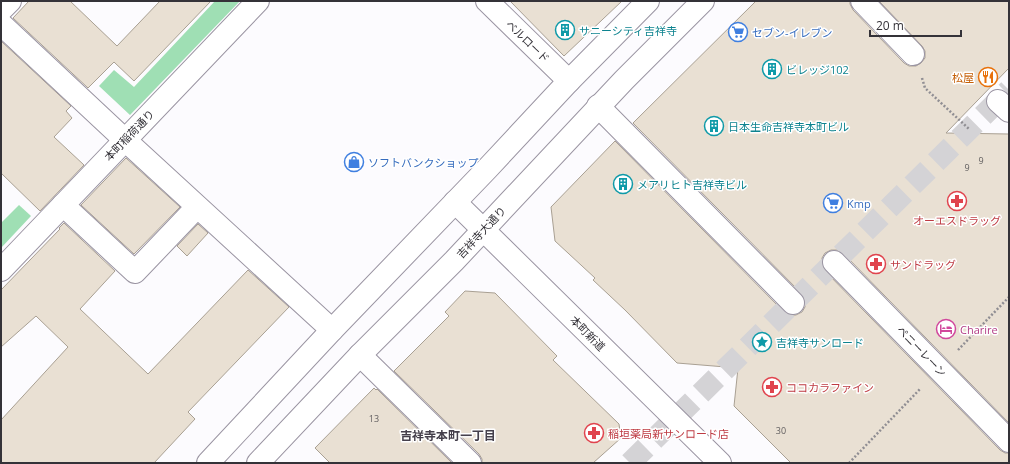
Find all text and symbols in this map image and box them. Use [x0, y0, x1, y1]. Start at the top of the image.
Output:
scale bar [870, 12, 961, 38]
street label: ベルロード [503, 17, 553, 65]
text: 20 m [876, 17, 904, 34]
building icon: サニーシティ吉祥寺 [554, 19, 576, 41]
supermarket icon: セブン-イレブン [727, 21, 749, 43]
place label: サニーシティ吉祥寺 [579, 23, 677, 38]
place label: セブン-イレブン [752, 25, 833, 40]
building icon: ビレッジ102 [761, 58, 783, 80]
place label: ビレッジ102 [786, 62, 849, 77]
restaurant icon: 松屋 [977, 66, 999, 88]
place label: 松屋 [952, 70, 974, 85]
street label: 本町稲荷通り [101, 106, 157, 164]
building icon: 日本生命吉祥寺本町ビル [703, 115, 725, 137]
place label: 日本生命吉祥寺本町ビル [728, 119, 849, 134]
shop icon: ソフトバンクショップ [343, 151, 365, 173]
house number: 9 [978, 154, 984, 167]
place label: ソフトバンクショップ [368, 155, 479, 170]
house number: 9 [964, 161, 970, 174]
building icon: メアリヒト吉祥寺ビル [612, 173, 634, 195]
place label: メアリヒト吉祥寺ビル [637, 177, 747, 192]
pharmacy icon: オーエスドラッグ [946, 190, 968, 212]
supermarket icon: Kmp [822, 192, 844, 214]
place label: Kmp [847, 196, 871, 211]
street label: 吉祥寺大通り [453, 203, 509, 261]
place label: オーエスドラッグ [913, 213, 1001, 228]
pharmacy icon: サンドラッグ [865, 253, 887, 275]
place label: サンドラッグ [890, 257, 956, 272]
street label: 本町新道 [567, 312, 609, 354]
hotel icon: Charire [935, 318, 957, 340]
street label: ペニーレーン [894, 322, 950, 380]
place label: Charire [960, 322, 998, 337]
place icon: 吉祥寺サンロード [751, 331, 773, 353]
place label: 吉祥寺サンロード [776, 335, 864, 350]
pharmacy icon: ココカラファイン [761, 376, 783, 398]
place label: ココカラファイン [786, 380, 874, 395]
house number: 13 [369, 412, 379, 425]
pharmacy icon: 稲垣薬局新サンロード店 [583, 422, 605, 444]
house number: 30 [776, 424, 786, 437]
place label: 稲垣薬局新サンロード店 [608, 426, 729, 441]
district label: 吉祥寺本町一丁目 [400, 427, 496, 444]

